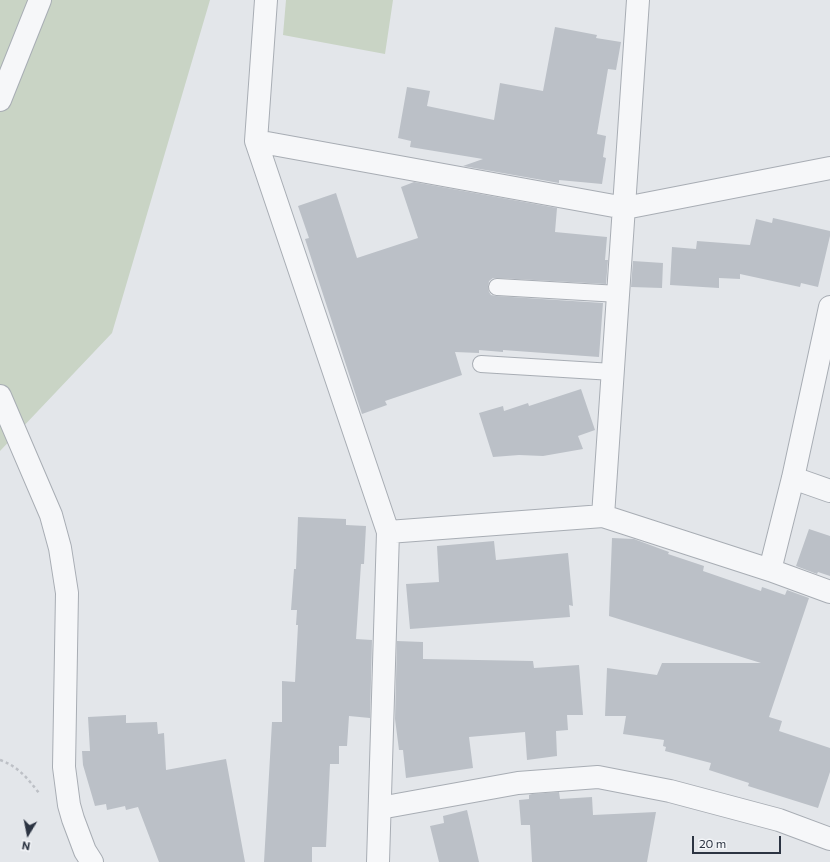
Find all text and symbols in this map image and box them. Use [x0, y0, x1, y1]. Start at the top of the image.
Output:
north arrow [8, 814, 48, 854]
scale bar [694, 828, 783, 854]
text: 20 m [699, 836, 726, 850]
text: N [21, 839, 31, 853]

